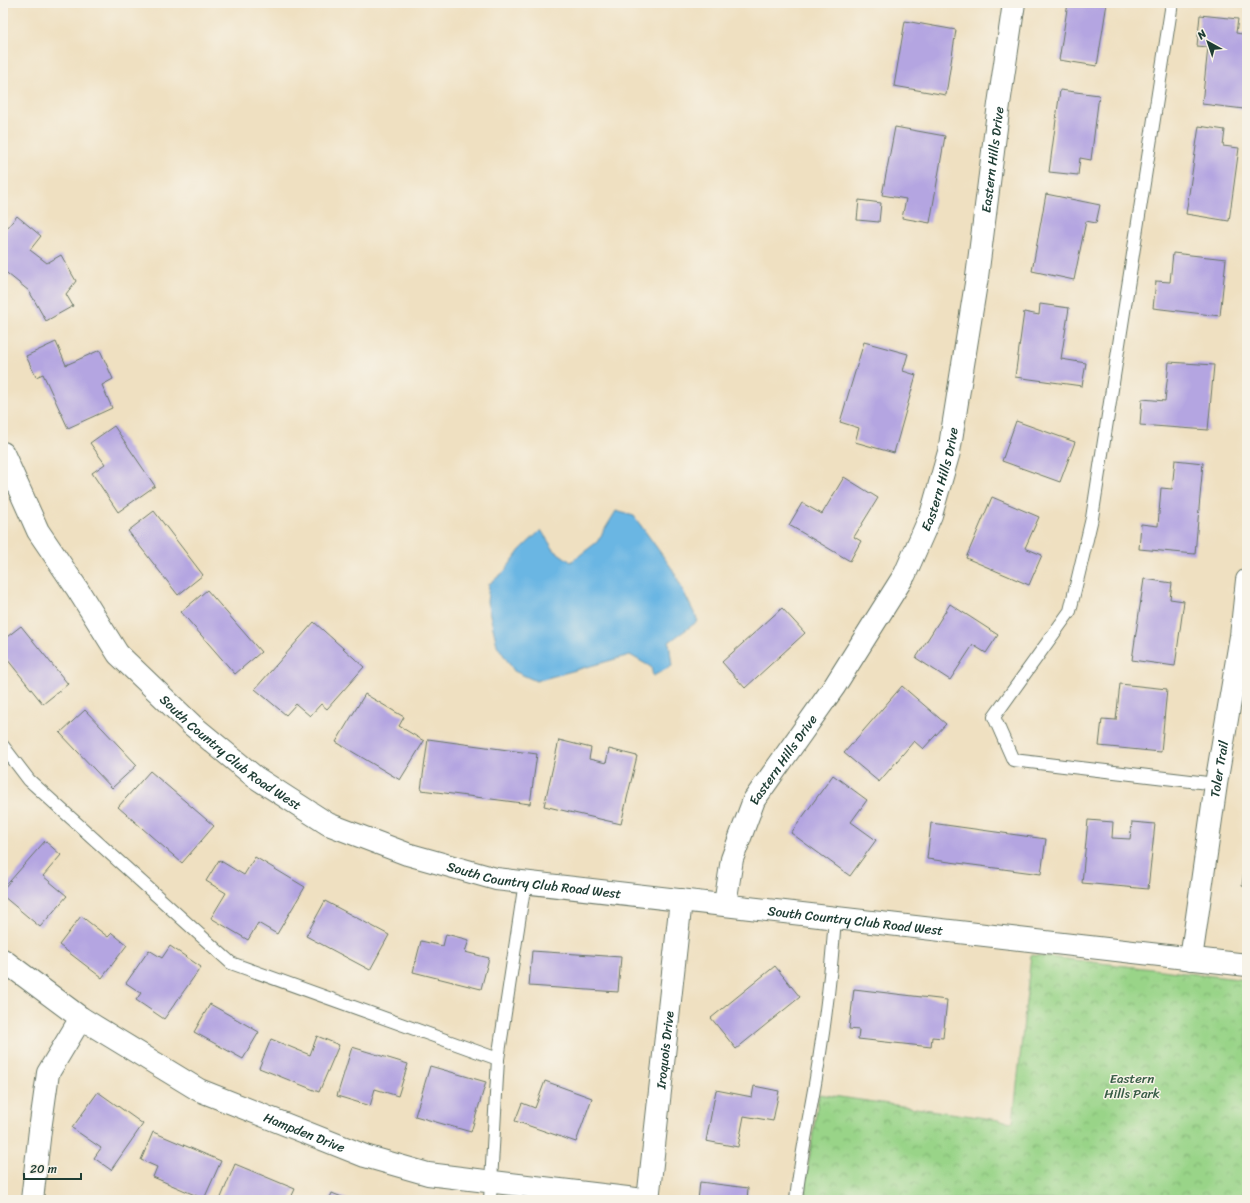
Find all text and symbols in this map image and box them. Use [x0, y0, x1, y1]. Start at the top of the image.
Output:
north arrow [1188, 22, 1228, 62]
text: N [1192, 25, 1211, 45]
street label: Eastern Hills Drive [974, 105, 1010, 214]
street label: Eastern Hills Drive [914, 425, 964, 535]
street label: South Country Club Road West [154, 688, 307, 816]
street label: Eastern Hills Drive [742, 709, 823, 808]
street label: Toler Trail [1203, 739, 1235, 799]
street label: South Country Club Road West [444, 854, 623, 905]
street label: South Country Club Road West [766, 899, 945, 942]
street label: Iroquois Drive [649, 1010, 680, 1091]
park label: Eastern Hills Park [1104, 1067, 1160, 1105]
street label: Hampden Drive [260, 1105, 349, 1159]
scale bar [24, 1155, 81, 1181]
text: 20 m [30, 1158, 57, 1180]

